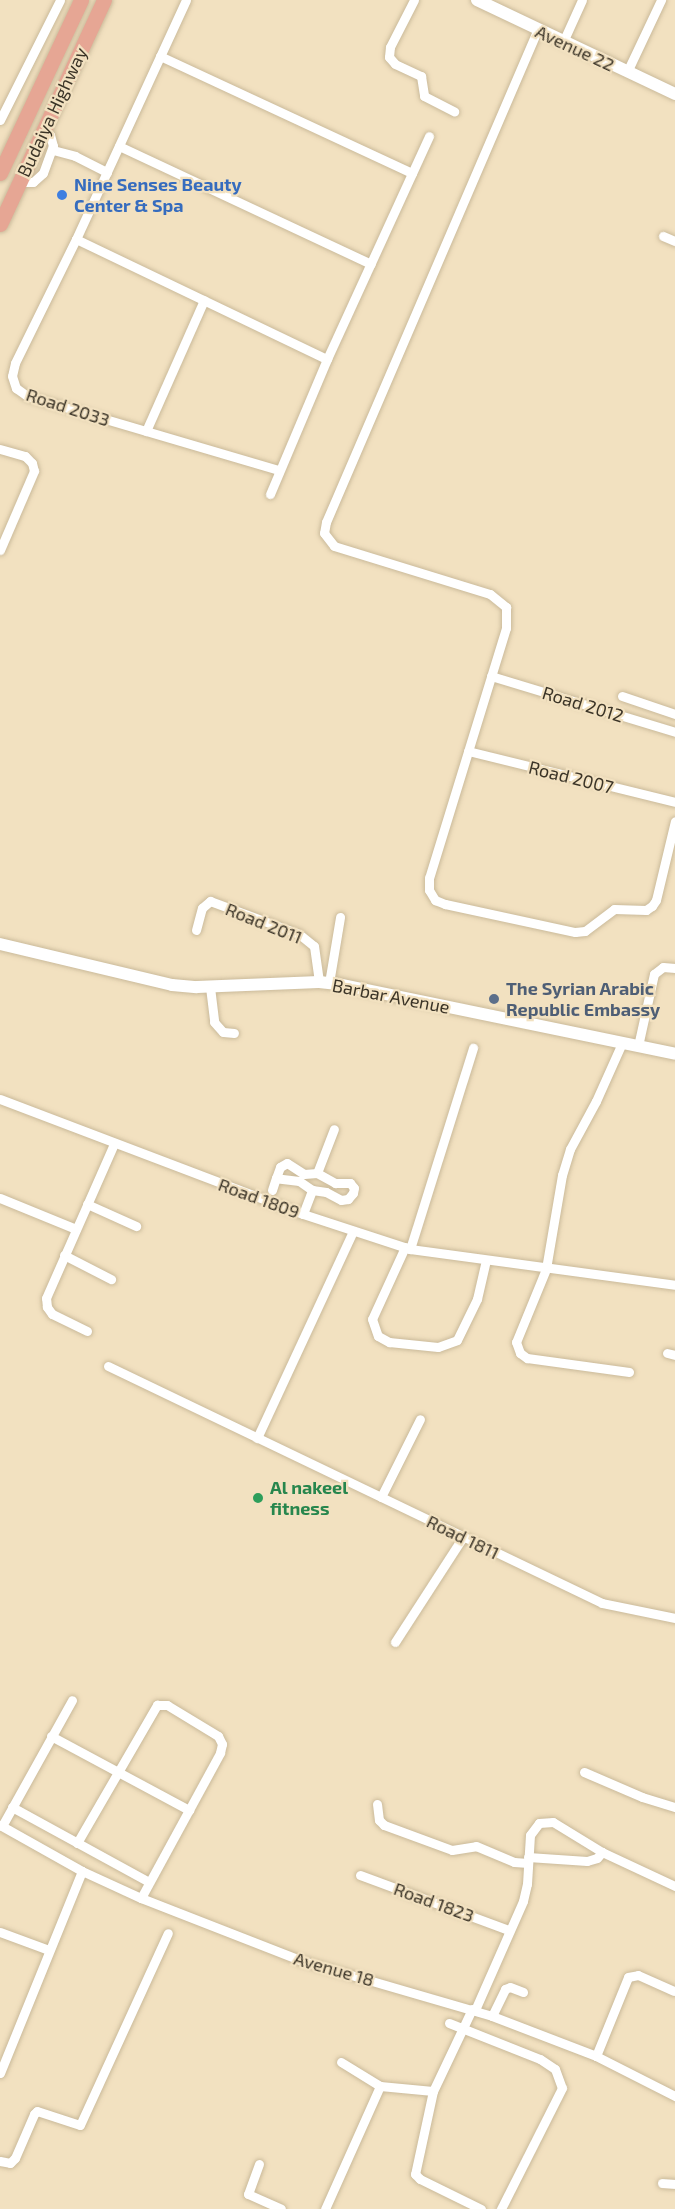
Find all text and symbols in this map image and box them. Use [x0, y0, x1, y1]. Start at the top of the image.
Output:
street label: Avenue 22 [532, 20, 618, 76]
street label: Budaiya Highway [13, 44, 91, 180]
place label: Nine Senses Beauty Center & Spa [74, 174, 242, 216]
marker: Nine Senses Beauty Center & Spa [55, 188, 69, 202]
street label: Road 2033 [24, 383, 112, 431]
street label: Road 2012 [540, 681, 626, 727]
street label: Road 2007 [526, 756, 616, 798]
street label: Road 2011 [223, 898, 305, 948]
street label: Barbar Avenue [330, 974, 452, 1018]
place label: The Syrian Arabic Republic Embassy [506, 978, 660, 1020]
marker: The Syrian Arabic Republic Embassy [487, 992, 501, 1006]
street label: Road 1809 [216, 1173, 302, 1223]
place label: Al nakeel fitness [270, 1477, 349, 1520]
marker: Al nakeel fitness [251, 1491, 265, 1505]
street label: Road 1811 [423, 1510, 503, 1564]
street label: Road 1823 [391, 1878, 477, 1926]
street label: Avenue 18 [291, 1947, 377, 1991]

